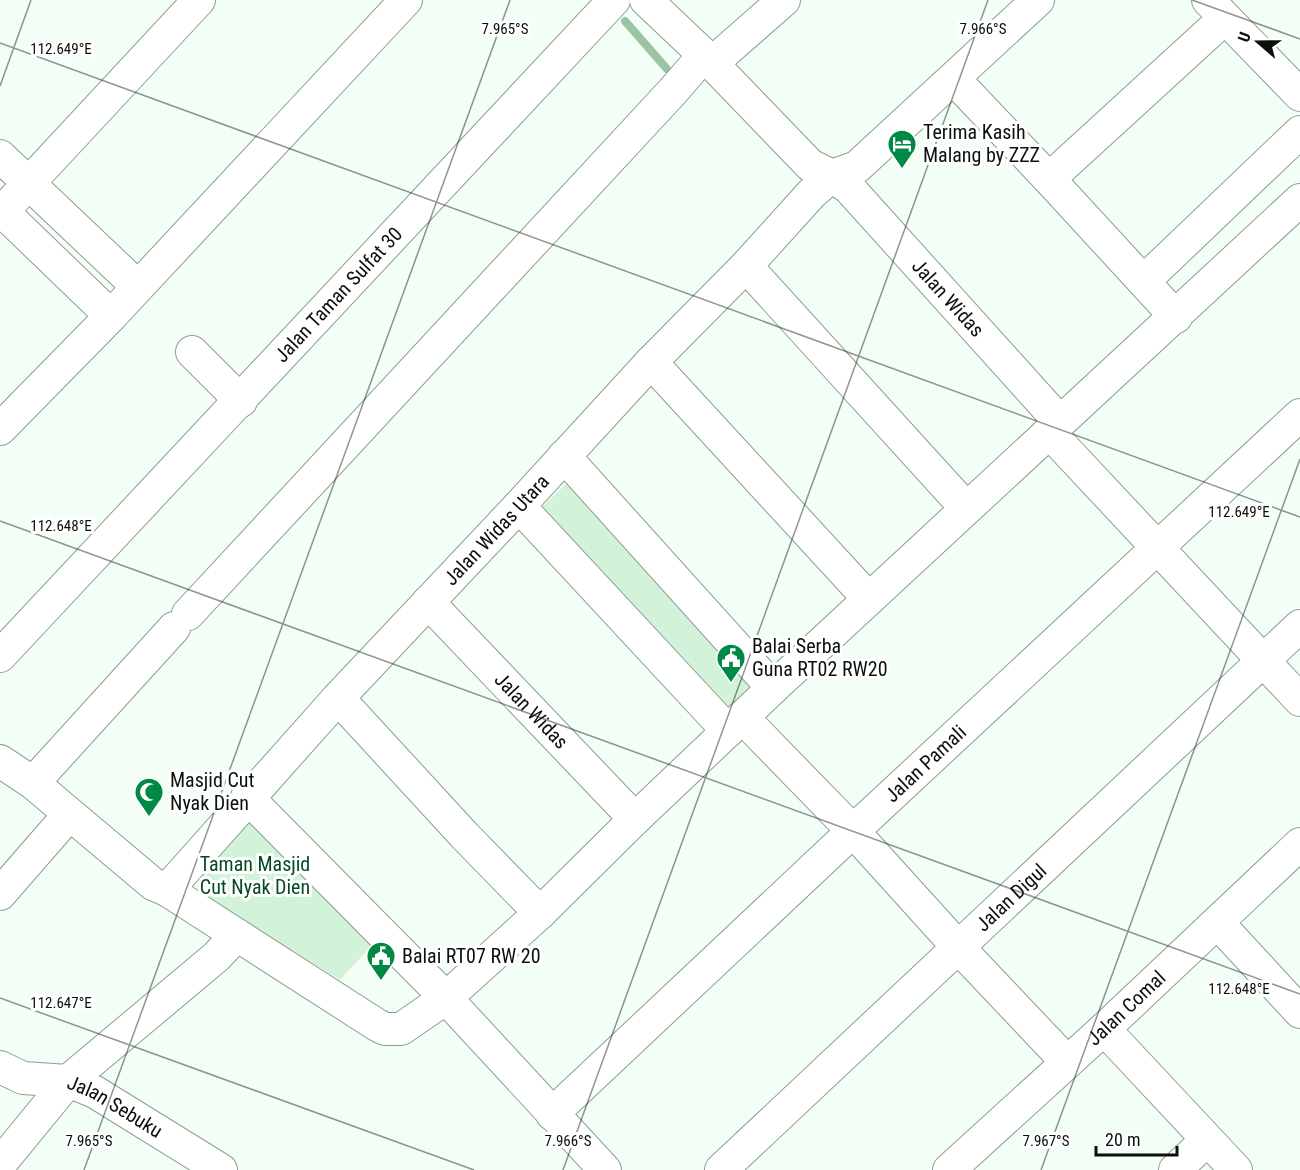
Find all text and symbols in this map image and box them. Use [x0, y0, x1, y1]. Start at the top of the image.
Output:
north arrow [1228, 12, 1288, 72]
text: 7.965°S [482, 20, 529, 38]
text: 7.966°S [960, 20, 1007, 38]
text: U [1234, 29, 1255, 45]
text: 112.649°E [30, 40, 92, 58]
place label: Terima Kasih Malang by ZZZ [923, 120, 1040, 167]
hotel icon: Terima Kasih Malang by ZZZ [886, 128, 918, 170]
street label: Jalan Taman Sulfat 30 [269, 222, 407, 367]
street label: Jalan Widas [907, 254, 989, 342]
street label: Jalan Widas Utara [439, 470, 554, 590]
text: 112.649°E [1208, 503, 1270, 521]
text: 112.648°E [30, 517, 92, 535]
place label: Balai Serba Guna RT02 RW20 [752, 634, 888, 681]
public building icon: Balai Serba Guna RT02 RW20 [715, 642, 747, 684]
street label: Jalan Widas [490, 667, 573, 754]
street label: Jalan Pamali [880, 720, 971, 807]
place label: Masjid Cut Nyak Dien [170, 768, 254, 815]
mosque icon: Masjid Cut Nyak Dien [133, 776, 165, 818]
park label: Taman Masjid Cut Nyak Dien [200, 852, 310, 899]
street label: Jalan Digul [971, 859, 1051, 936]
public building icon: Balai RT07 RW 20 [365, 940, 397, 982]
place label: Balai RT07 RW 20 [402, 944, 541, 968]
street label: Jalan Comal [1082, 966, 1170, 1050]
text: 112.648°E [1208, 980, 1270, 998]
text: 112.647°E [30, 994, 92, 1012]
street label: Jalan Sebuku [64, 1070, 167, 1143]
scale bar [1096, 1119, 1177, 1157]
text: 20 m [1105, 1129, 1140, 1150]
text: 7.965°S [66, 1132, 113, 1150]
text: 7.966°S [545, 1132, 592, 1150]
text: 7.967°S [1023, 1132, 1070, 1150]

